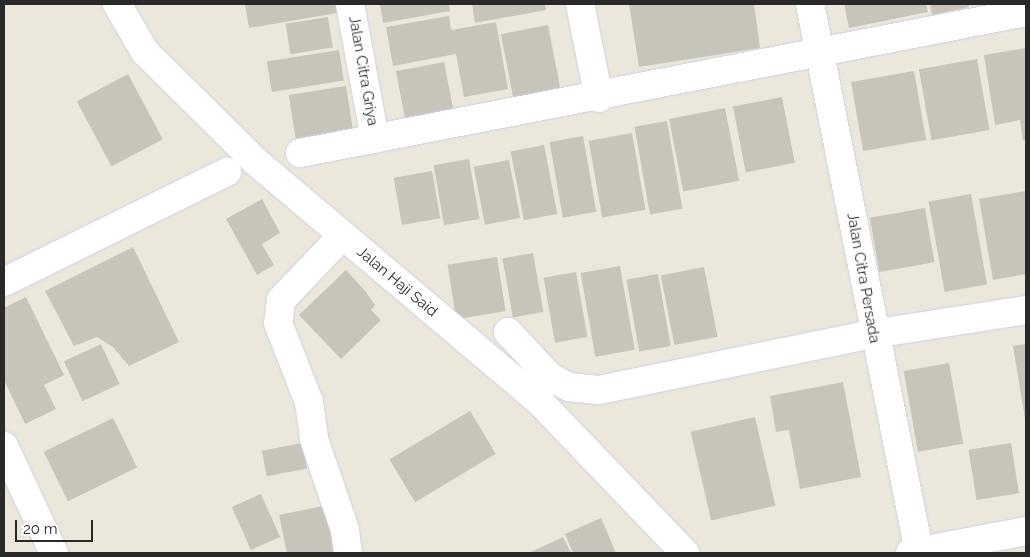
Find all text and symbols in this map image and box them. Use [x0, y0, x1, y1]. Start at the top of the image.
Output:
street label: Jalan Citra Griya [344, 15, 382, 127]
street label: Jalan Citra Persada [843, 211, 883, 345]
street label: Jalan Haji Said [353, 243, 441, 321]
scale bar [18, 510, 95, 542]
text: 20 m [23, 520, 58, 538]

